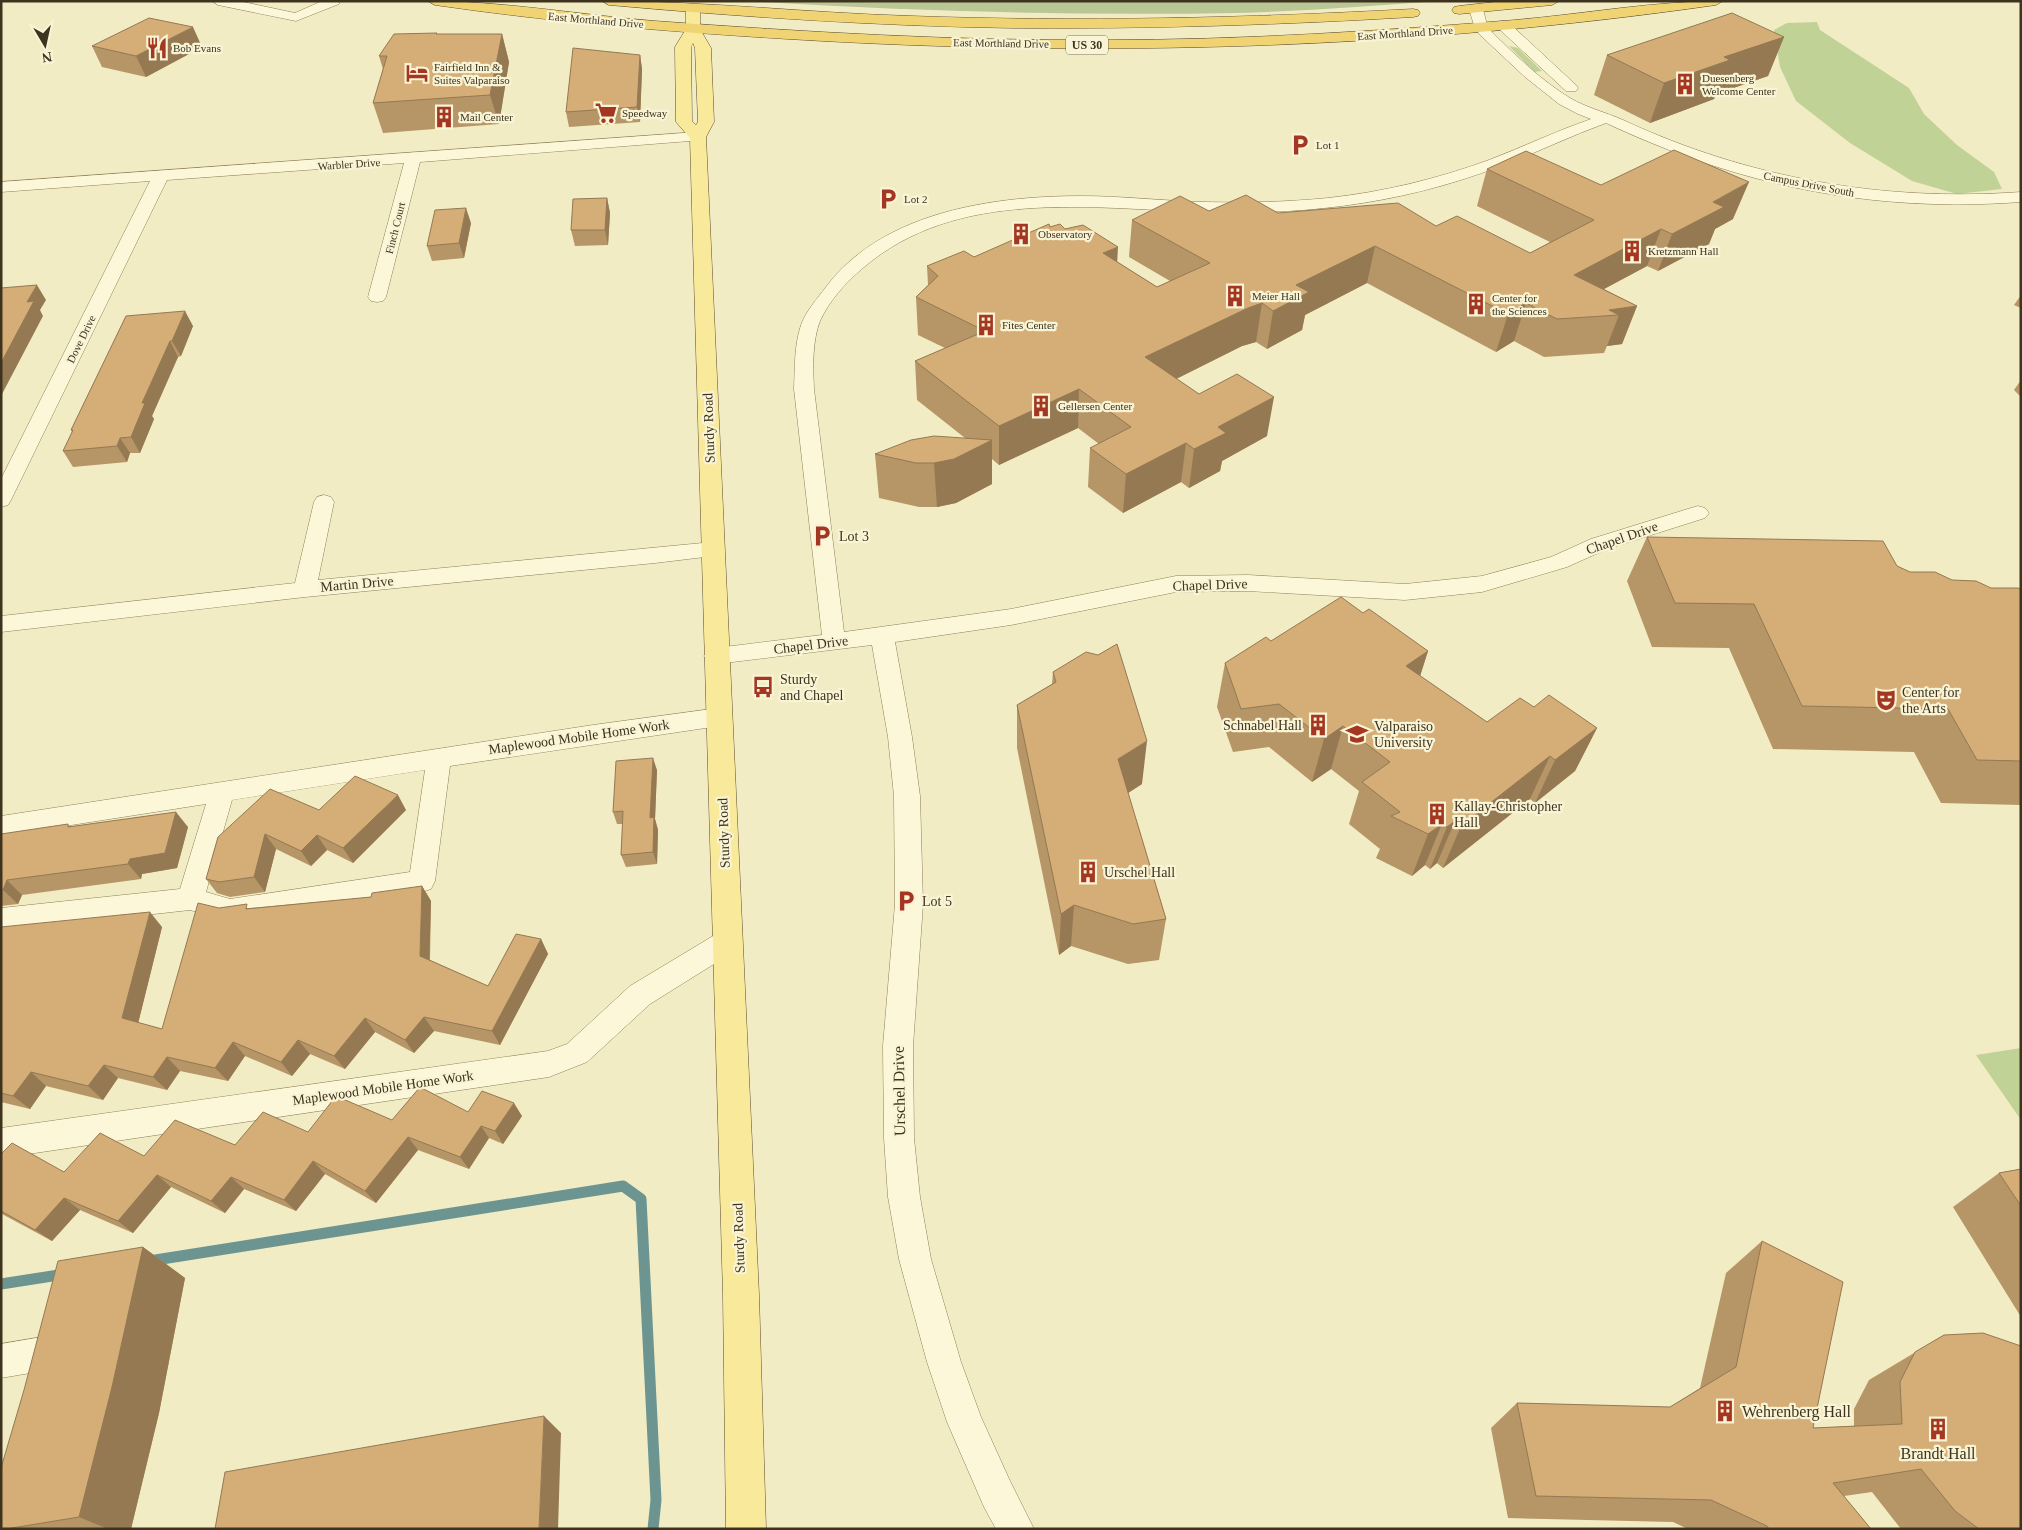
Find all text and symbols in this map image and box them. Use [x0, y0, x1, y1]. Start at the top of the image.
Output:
street label: East Morthland Drive [548, 10, 644, 30]
north arrow [20, 20, 70, 70]
street label: East Morthland Drive [1357, 24, 1453, 42]
restaurant icon: Bob Evans [144, 35, 170, 61]
street label: East Morthland Drive [953, 36, 1049, 50]
road number: US 30 [1066, 36, 1108, 54]
place label: Bob Evans [173, 42, 221, 54]
text: N [41, 49, 53, 66]
hotel icon: Fairfield Inn & Suites Valparaiso [404, 60, 430, 86]
place label: Fairfield Inn & Suites Valparaiso [434, 61, 510, 86]
building icon: Duesenberg Welcome Center [1672, 71, 1698, 97]
place label: Duesenberg Welcome Center [1702, 72, 1776, 97]
supermarket icon: Speedway [593, 100, 619, 126]
building icon: Mail Center [431, 104, 457, 130]
place label: Speedway [622, 107, 668, 119]
place label: Mail Center [460, 111, 513, 123]
parking icon: Lot 1 [1287, 132, 1313, 158]
place label: Lot 1 [1316, 139, 1340, 151]
street label: Warbler Drive [317, 156, 381, 172]
street label: Campus Drive South [1763, 169, 1856, 199]
parking icon: Lot 2 [875, 186, 901, 212]
place label: Lot 2 [904, 193, 928, 205]
street label: Finch Court [383, 201, 407, 255]
building icon: Observatory [1008, 221, 1034, 247]
place label: Observatory [1038, 228, 1093, 240]
building icon: Kretzmann Hall [1619, 238, 1645, 264]
place label: Kretzmann Hall [1648, 245, 1719, 257]
building icon: Meier Hall [1222, 283, 1248, 309]
place label: Meier Hall [1252, 290, 1300, 302]
building icon: Center for the Sciences [1463, 291, 1489, 317]
place label: Center for the Sciences [1492, 292, 1547, 317]
building icon: Fites Center [973, 312, 999, 338]
street label: Dove Drive [64, 313, 98, 365]
place label: Fites Center [1002, 319, 1056, 331]
street label: Sturdy Road [700, 393, 718, 463]
building icon: Gellersen Center [1028, 393, 1054, 419]
place label: Gellersen Center [1058, 400, 1133, 412]
street label: Chapel Drive [1584, 519, 1660, 557]
parking icon: Lot 3 [809, 523, 835, 549]
place label: Lot 3 [839, 529, 869, 544]
street label: Martin Drive [320, 573, 394, 595]
street label: Chapel Drive [1172, 576, 1248, 594]
street label: Chapel Drive [773, 633, 849, 657]
place label: Sturdy and Chapel [780, 672, 843, 703]
bus stop icon: Sturdy and Chapel [750, 674, 776, 700]
place label: Center for the Arts [1902, 685, 1959, 716]
theatre icon: Center for the Arts [1873, 687, 1899, 713]
building icon: Schnabel Hall [1305, 712, 1331, 738]
street label: Maplewood Mobile Home Work [488, 717, 670, 757]
place label: Schnabel Hall [1223, 718, 1302, 733]
place label: Valparaiso University [1374, 719, 1433, 750]
school or university icon: Valparaiso University [1344, 721, 1370, 747]
street label: Sturdy Road [715, 798, 733, 868]
place label: Kallay-Christopher Hall [1454, 799, 1562, 830]
building icon: Kallay-Christopher Hall [1424, 801, 1450, 827]
building icon: Urschel Hall [1075, 859, 1101, 885]
place label: Urschel Hall [1104, 865, 1175, 880]
parking icon: Lot 5 [893, 888, 919, 914]
place label: Lot 5 [922, 894, 952, 909]
street label: Urschel Drive [890, 1046, 908, 1136]
street label: Maplewood Mobile Home Work [292, 1068, 474, 1108]
street label: Sturdy Road [730, 1203, 748, 1273]
building icon: Wehrenberg Hall [1712, 1398, 1738, 1424]
place label: Wehrenberg Hall [1742, 1403, 1852, 1421]
building icon: Brandt Hall [1925, 1416, 1951, 1442]
place label: Brandt Hall [1900, 1445, 1976, 1462]

